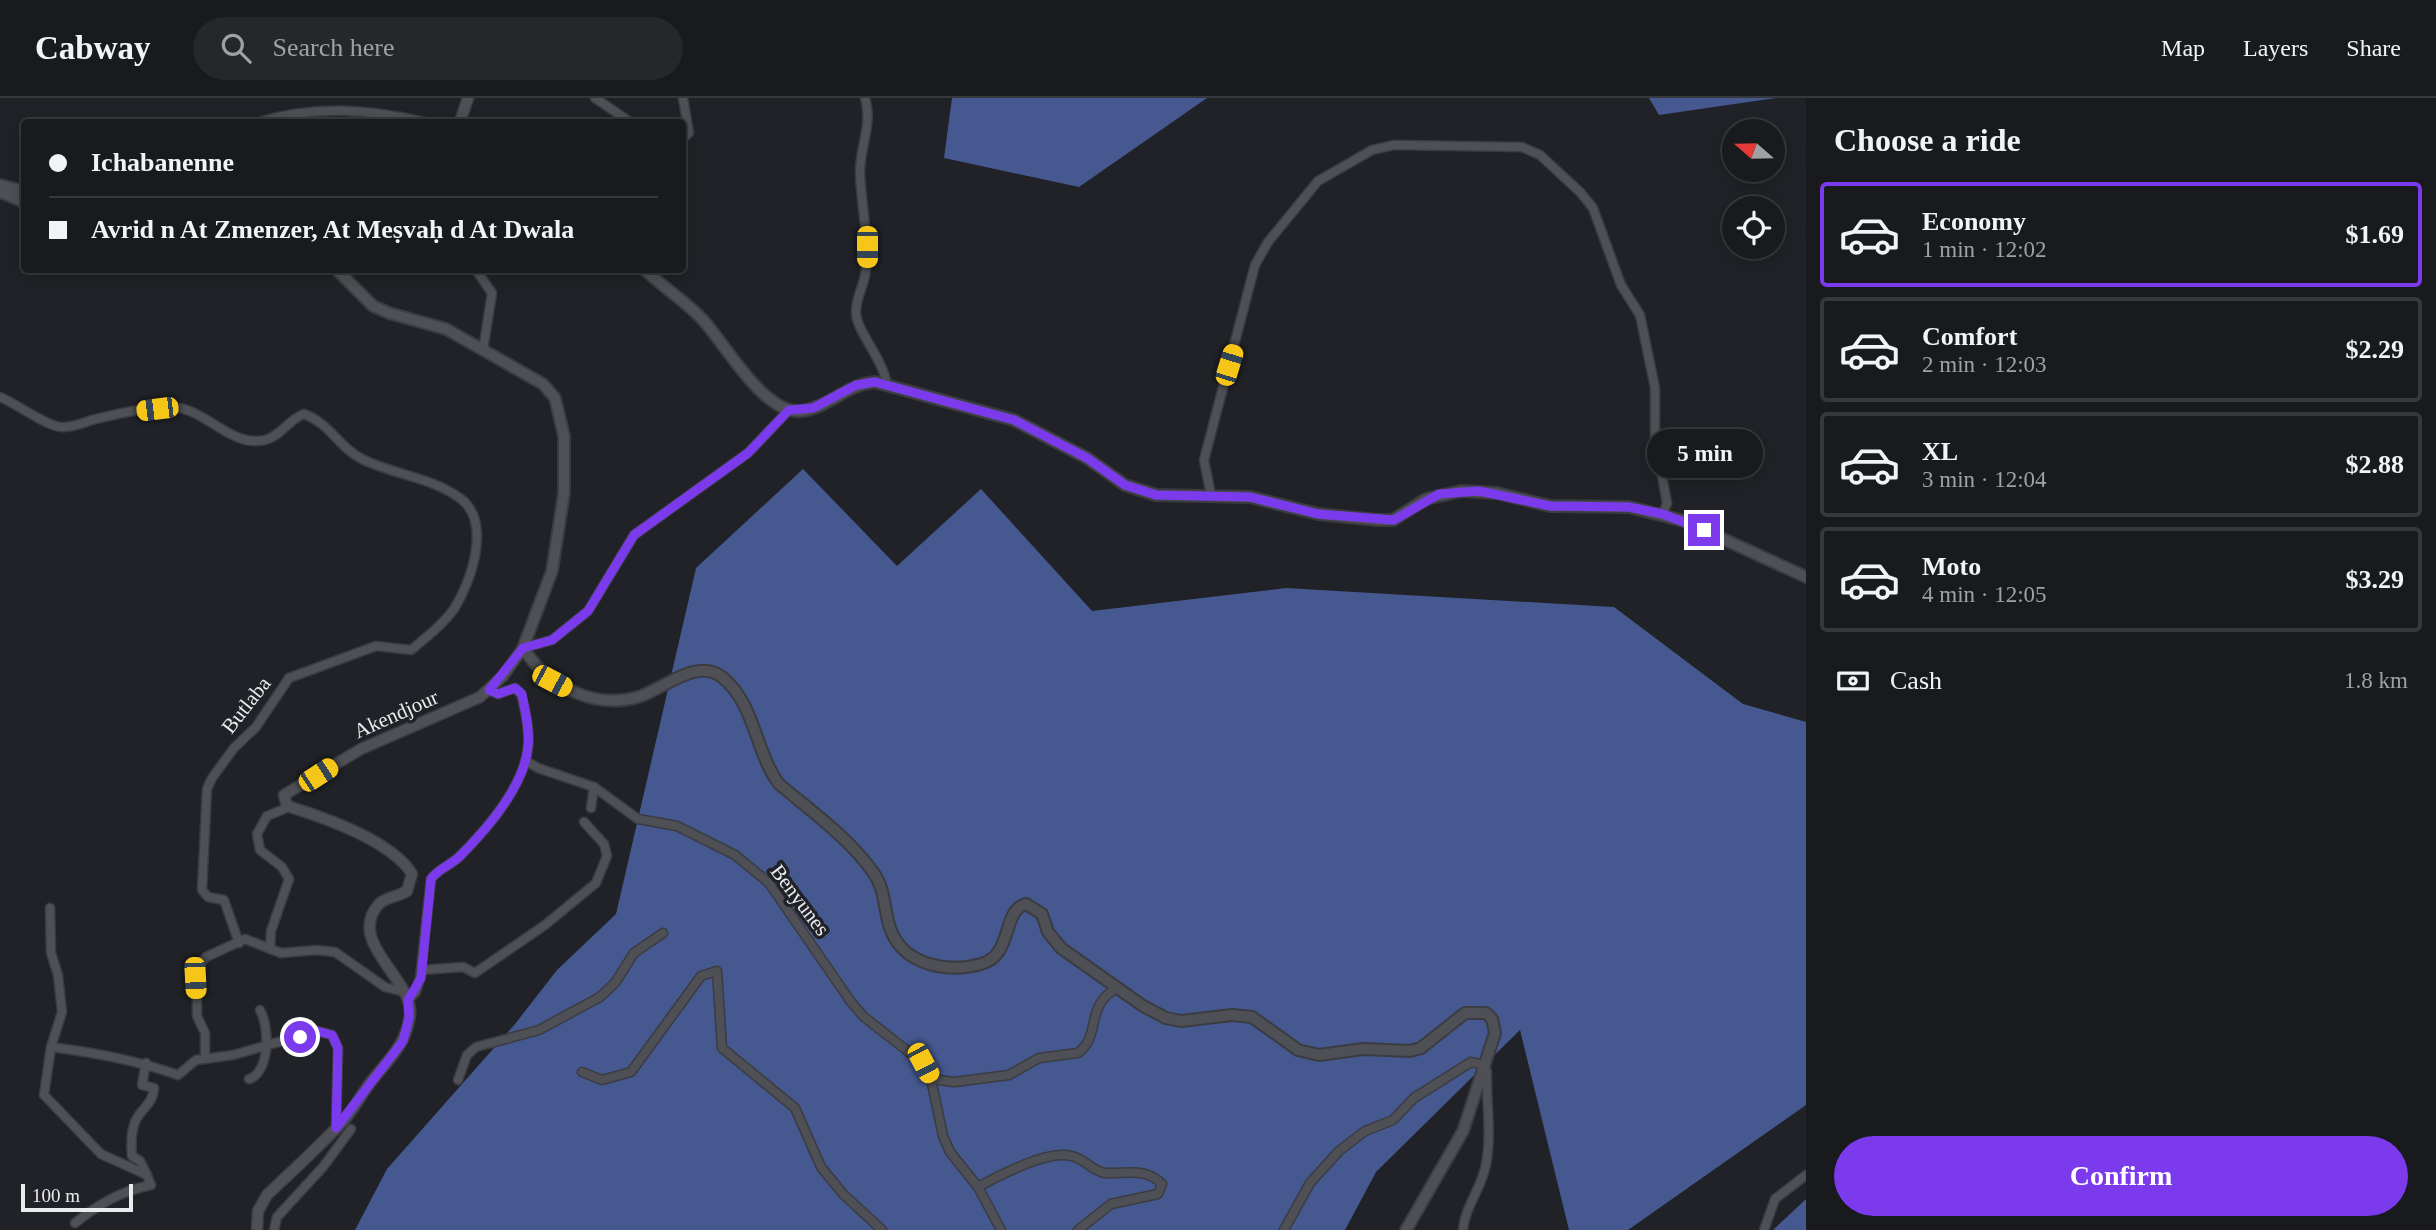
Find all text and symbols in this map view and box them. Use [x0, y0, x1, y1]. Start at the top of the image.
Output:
search box [193, 17, 683, 80]
icon: search [217, 29, 255, 67]
text: Cabway [35, 30, 151, 66]
text: Search here [273, 33, 395, 62]
text: Map [2161, 35, 2205, 61]
text: Layers [2243, 35, 2308, 61]
text: Share [2346, 35, 2401, 61]
north arrow [1722, 119, 1785, 182]
map controls [1722, 119, 1785, 259]
text: Choose a ride [1834, 122, 2021, 158]
text: Ichabanenne [91, 148, 234, 177]
button: locate [1722, 196, 1785, 259]
icon: car [1838, 203, 1901, 266]
text: Economy [1922, 207, 2026, 236]
text: Avrid n At Zmenzer, At Meṣvaḥ d At Dwala [91, 215, 574, 244]
text: $1.69 [2346, 220, 2404, 249]
car [857, 226, 878, 268]
text: 1 min · 12:02 [1922, 237, 2047, 262]
icon: car [1838, 318, 1901, 381]
text: Comfort [1922, 322, 2017, 351]
text: $2.29 [2346, 335, 2404, 364]
car [1213, 342, 1246, 388]
text: 2 min · 12:03 [1922, 352, 2047, 377]
car [135, 396, 180, 422]
callout: 5 min [1646, 428, 1762, 478]
icon: car [1838, 433, 1901, 496]
text: XL [1922, 437, 1958, 466]
text: 5 min [1677, 441, 1733, 466]
text: $2.88 [2346, 450, 2404, 479]
text: 3 min · 12:04 [1922, 467, 2047, 492]
route end [1688, 514, 1720, 546]
icon: car [1838, 548, 1901, 611]
text: Moto [1922, 552, 1981, 581]
text: $3.29 [2346, 565, 2404, 594]
text: 4 min · 12:05 [1922, 582, 2047, 607]
car [529, 662, 576, 700]
icon: cash [1834, 662, 1872, 700]
text: Cash [1890, 666, 1942, 695]
text: 1.8 km [2344, 668, 2408, 693]
street label: Butlaba [216, 671, 276, 738]
street label: Akendjour [350, 685, 442, 743]
car [295, 755, 342, 795]
street label: Benyunes [765, 860, 835, 940]
car [184, 956, 207, 1000]
route start [284, 1021, 316, 1053]
car [904, 1040, 943, 1086]
button: Confirm [1834, 1136, 2408, 1216]
scale bar [21, 1181, 133, 1213]
text: 100 m [32, 1185, 80, 1206]

